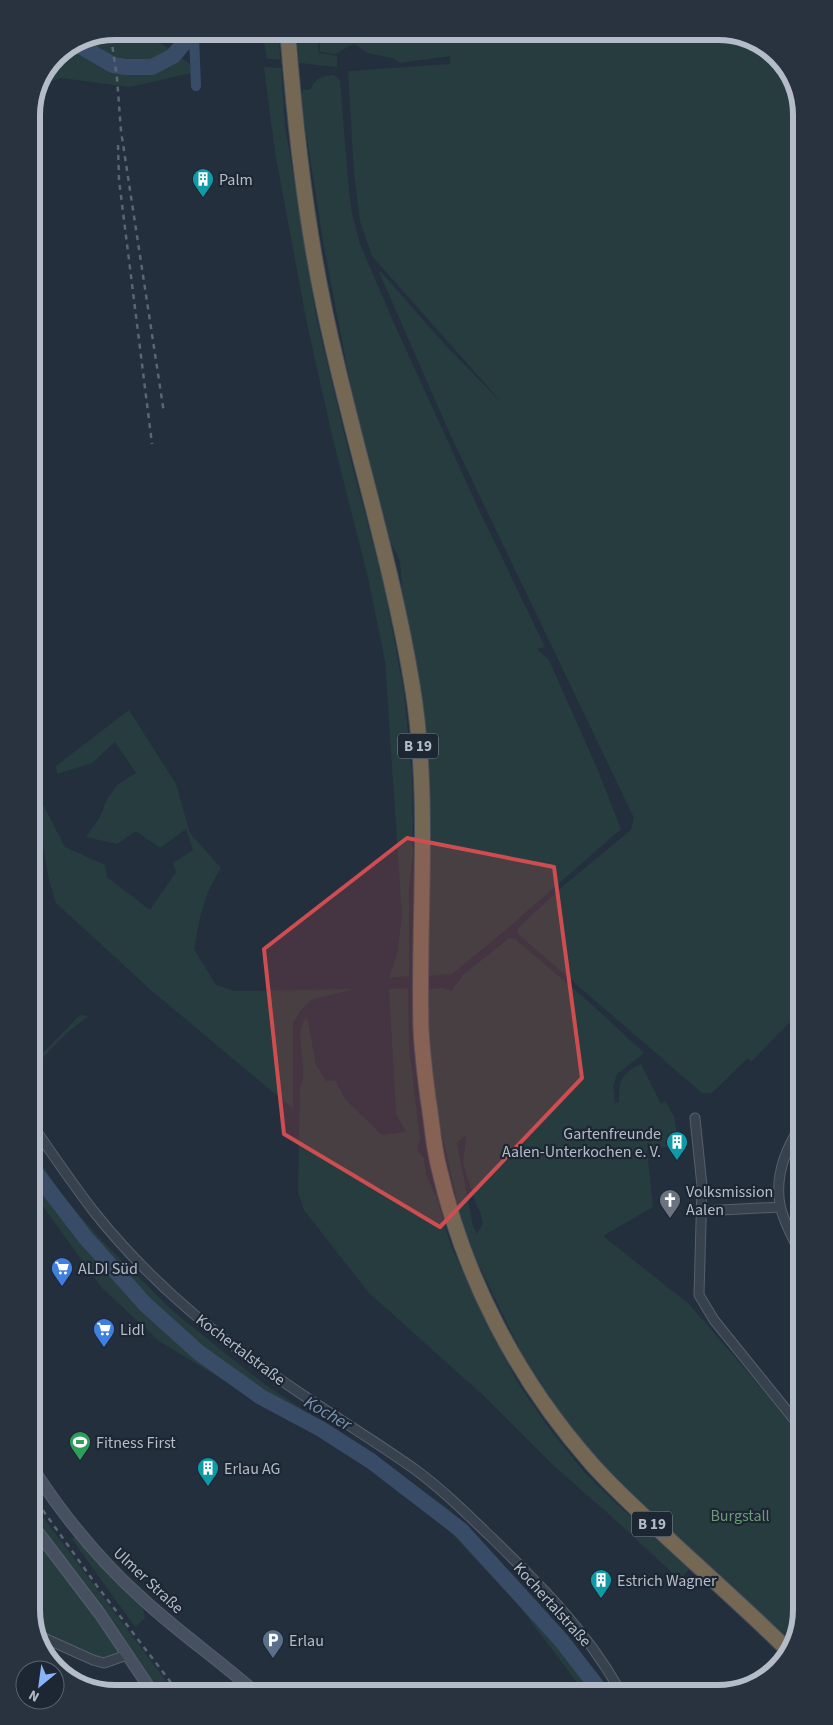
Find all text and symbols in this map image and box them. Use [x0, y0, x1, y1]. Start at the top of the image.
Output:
building icon: Palm [191, 167, 215, 198]
place label: Palm [219, 169, 253, 191]
road number: B 19 [398, 734, 438, 758]
place label: Gartenfreunde Aalen-Unterkochen e. V. [502, 1123, 661, 1163]
building icon: Gartenfreunde Aalen-Unterkochen e. V. [665, 1130, 689, 1161]
place label: Volksmission Aalen [686, 1181, 773, 1221]
church icon: Volksmission Aalen [658, 1188, 682, 1219]
supermarket icon: ALDI Süd [50, 1256, 74, 1287]
place label: ALDI Süd [78, 1258, 138, 1280]
street label: Kochertalstraße [191, 1309, 290, 1391]
supermarket icon: Lidl [92, 1317, 116, 1348]
place label: Lidl [120, 1319, 145, 1341]
water label: Kocher [299, 1390, 357, 1437]
sports icon: Fitness First [68, 1430, 92, 1461]
place label: Fitness First [96, 1432, 176, 1454]
building icon: Erlau AG [196, 1456, 220, 1487]
place label: Erlau AG [224, 1458, 280, 1480]
park label: Burgstall [710, 1505, 770, 1527]
road number: B 19 [632, 1512, 672, 1536]
street label: Ulmer Straße [109, 1543, 188, 1619]
street label: Kochertalstraße [508, 1558, 596, 1652]
building icon: Estrich Wagner [589, 1568, 613, 1599]
place label: Estrich Wagner [617, 1570, 717, 1592]
parking icon: Erlau [261, 1628, 285, 1659]
place label: Erlau [289, 1630, 324, 1652]
north arrow [15, 1660, 65, 1710]
text: N [25, 1684, 43, 1706]

